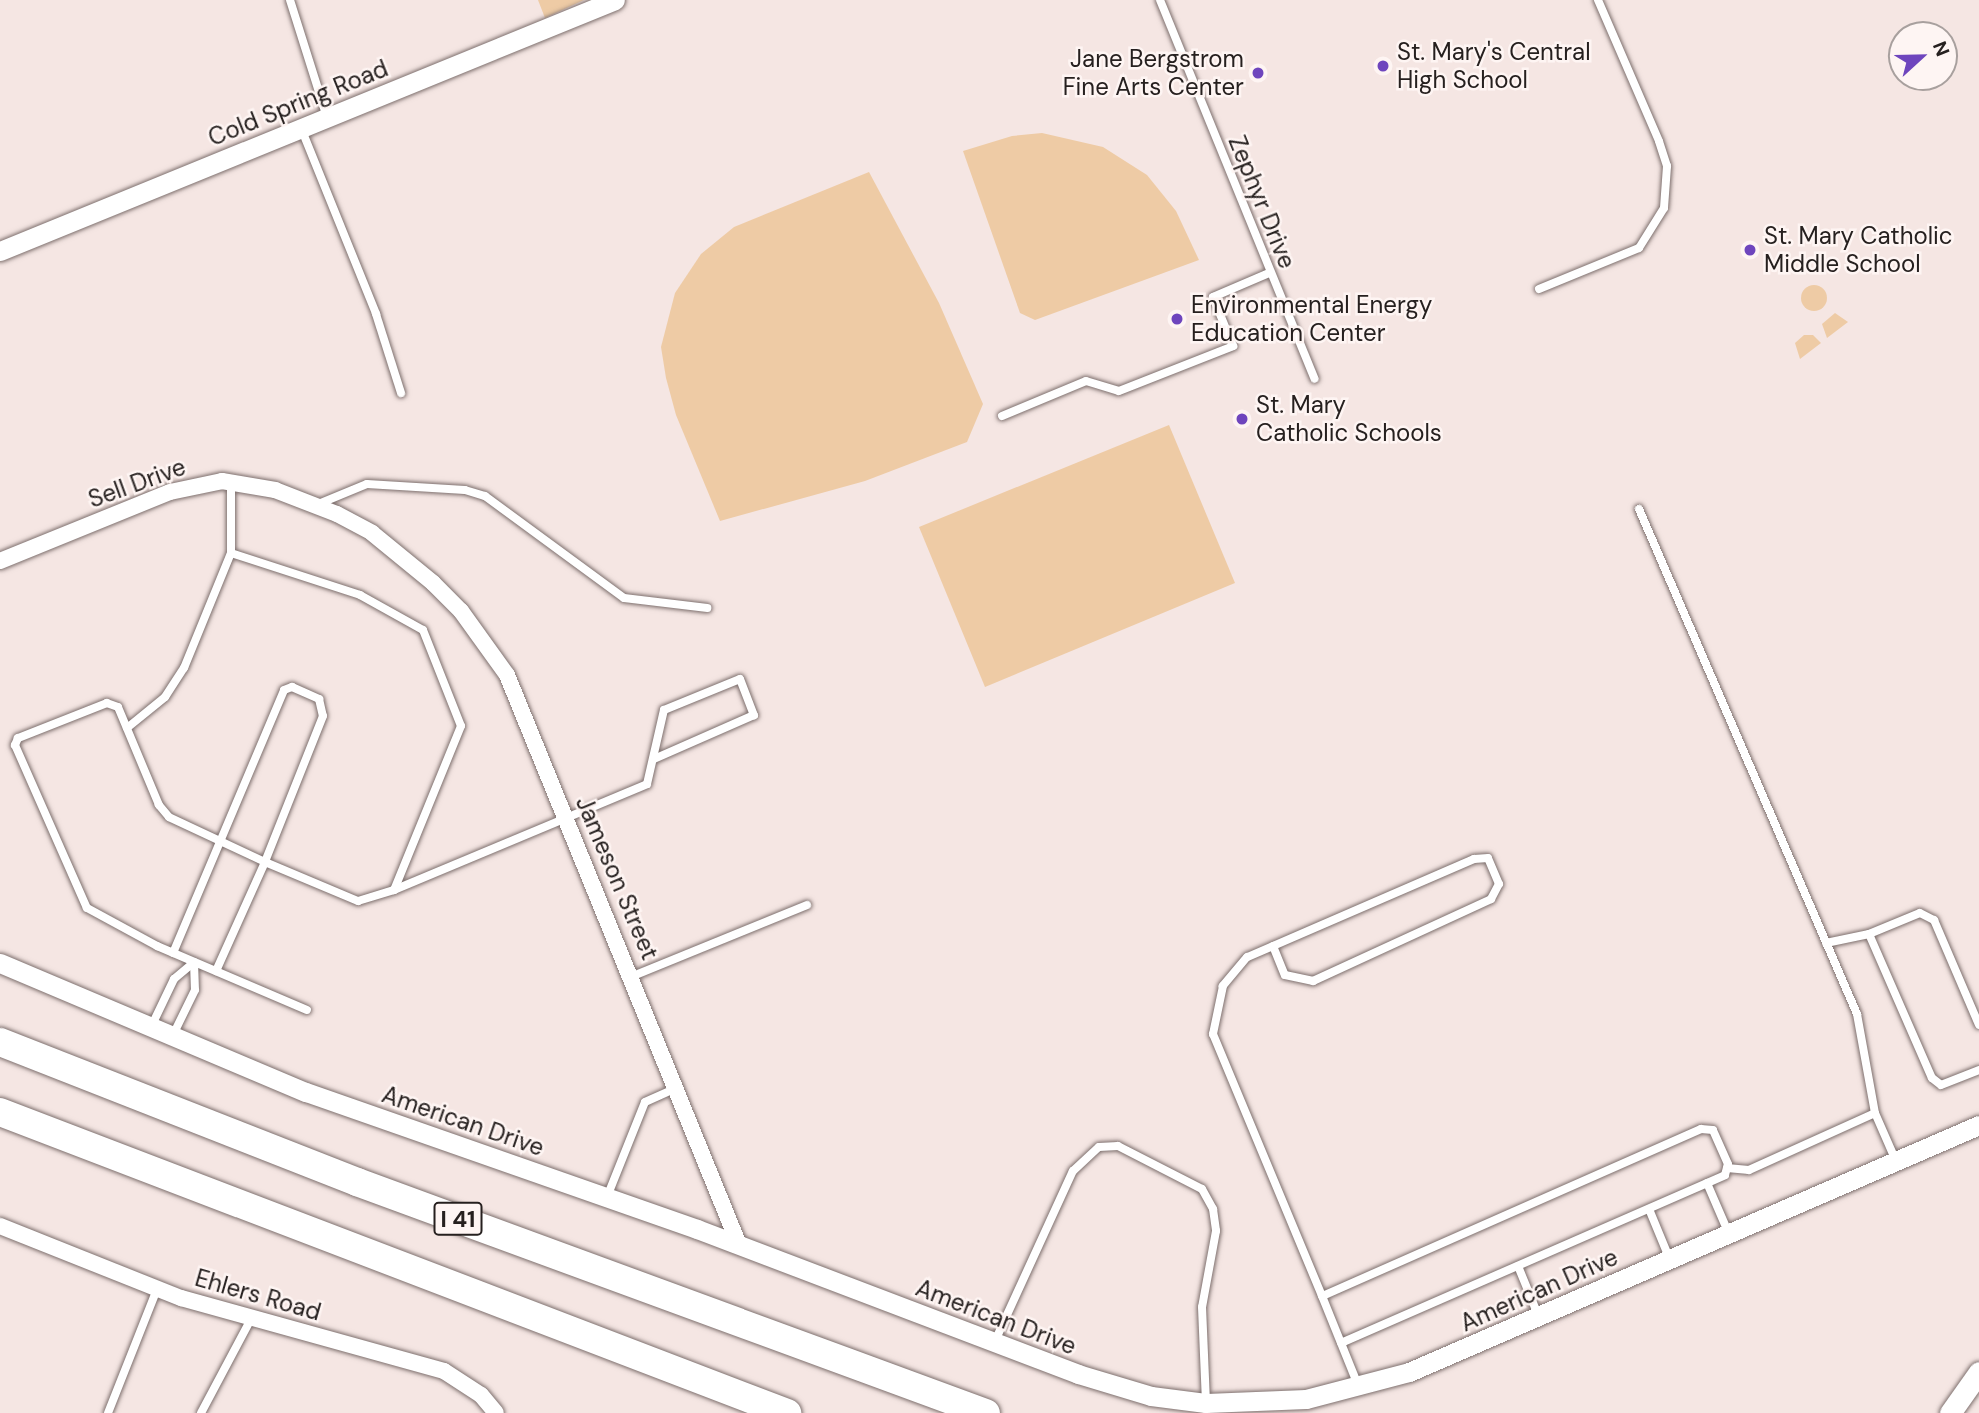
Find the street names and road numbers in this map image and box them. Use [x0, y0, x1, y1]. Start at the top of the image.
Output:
street label: Cold Spring Road [204, 54, 392, 152]
street label: Zephyr Drive [1222, 131, 1302, 273]
street label: Sell Drive [84, 452, 190, 514]
street label: Jameson Street [570, 792, 664, 964]
street label: American Drive [378, 1080, 548, 1162]
road number: I 41 [434, 1200, 482, 1238]
street label: American Drive [1456, 1242, 1622, 1338]
street label: Ehlers Road [192, 1263, 324, 1327]
street label: American Drive [912, 1273, 1080, 1361]

